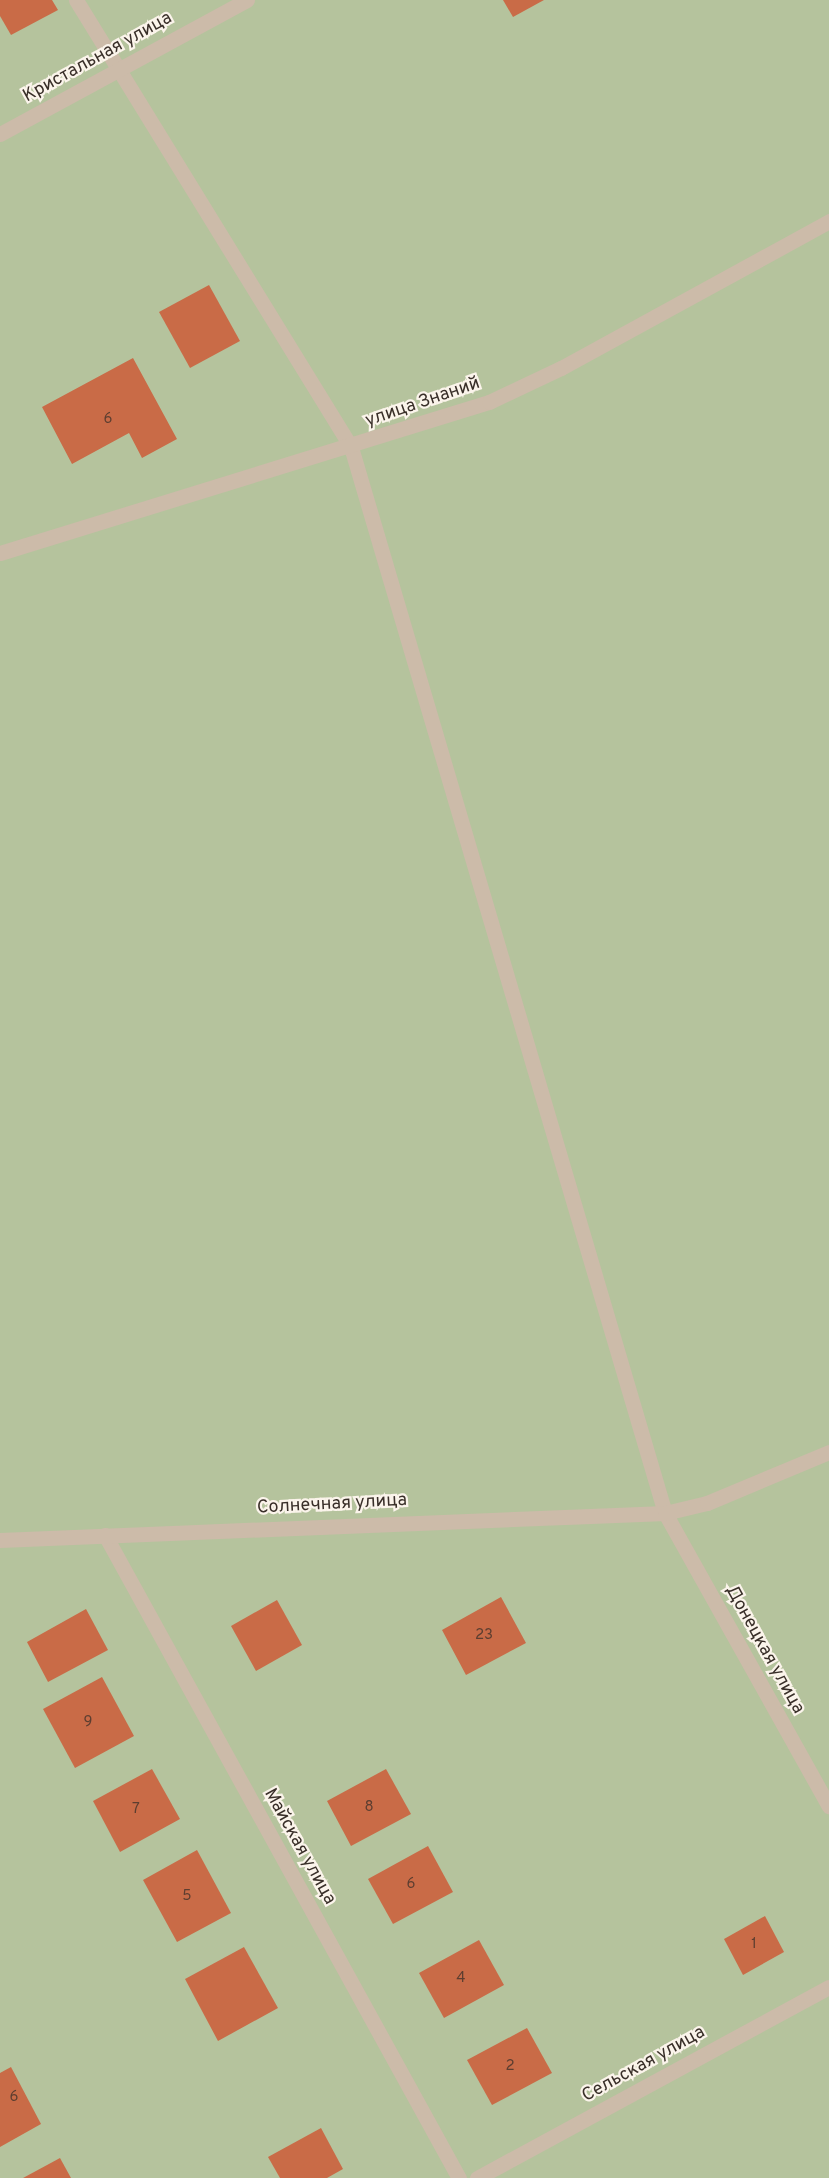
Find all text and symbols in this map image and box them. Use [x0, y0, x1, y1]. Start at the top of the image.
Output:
street label: Кристальная улица [20, 8, 176, 108]
street label: улица Знаний [363, 373, 483, 433]
house number: 6 [104, 411, 112, 429]
street label: Солнечная улица [256, 1490, 408, 1520]
street label: Донецкая улица [720, 1582, 808, 1718]
house number: 23 [475, 1627, 493, 1645]
house number: 9 [84, 1714, 92, 1732]
street label: Майская улица [258, 1785, 340, 1909]
house number: 8 [364, 1799, 374, 1817]
house number: 7 [132, 1801, 140, 1819]
house number: 6 [407, 1876, 415, 1894]
house number: 5 [182, 1888, 192, 1906]
house number: 1 [751, 1936, 757, 1954]
house number: 4 [456, 1970, 466, 1988]
street label: Сельская улица [579, 2022, 709, 2108]
house number: 2 [505, 2058, 515, 2076]
house number: 6 [10, 2089, 18, 2107]

